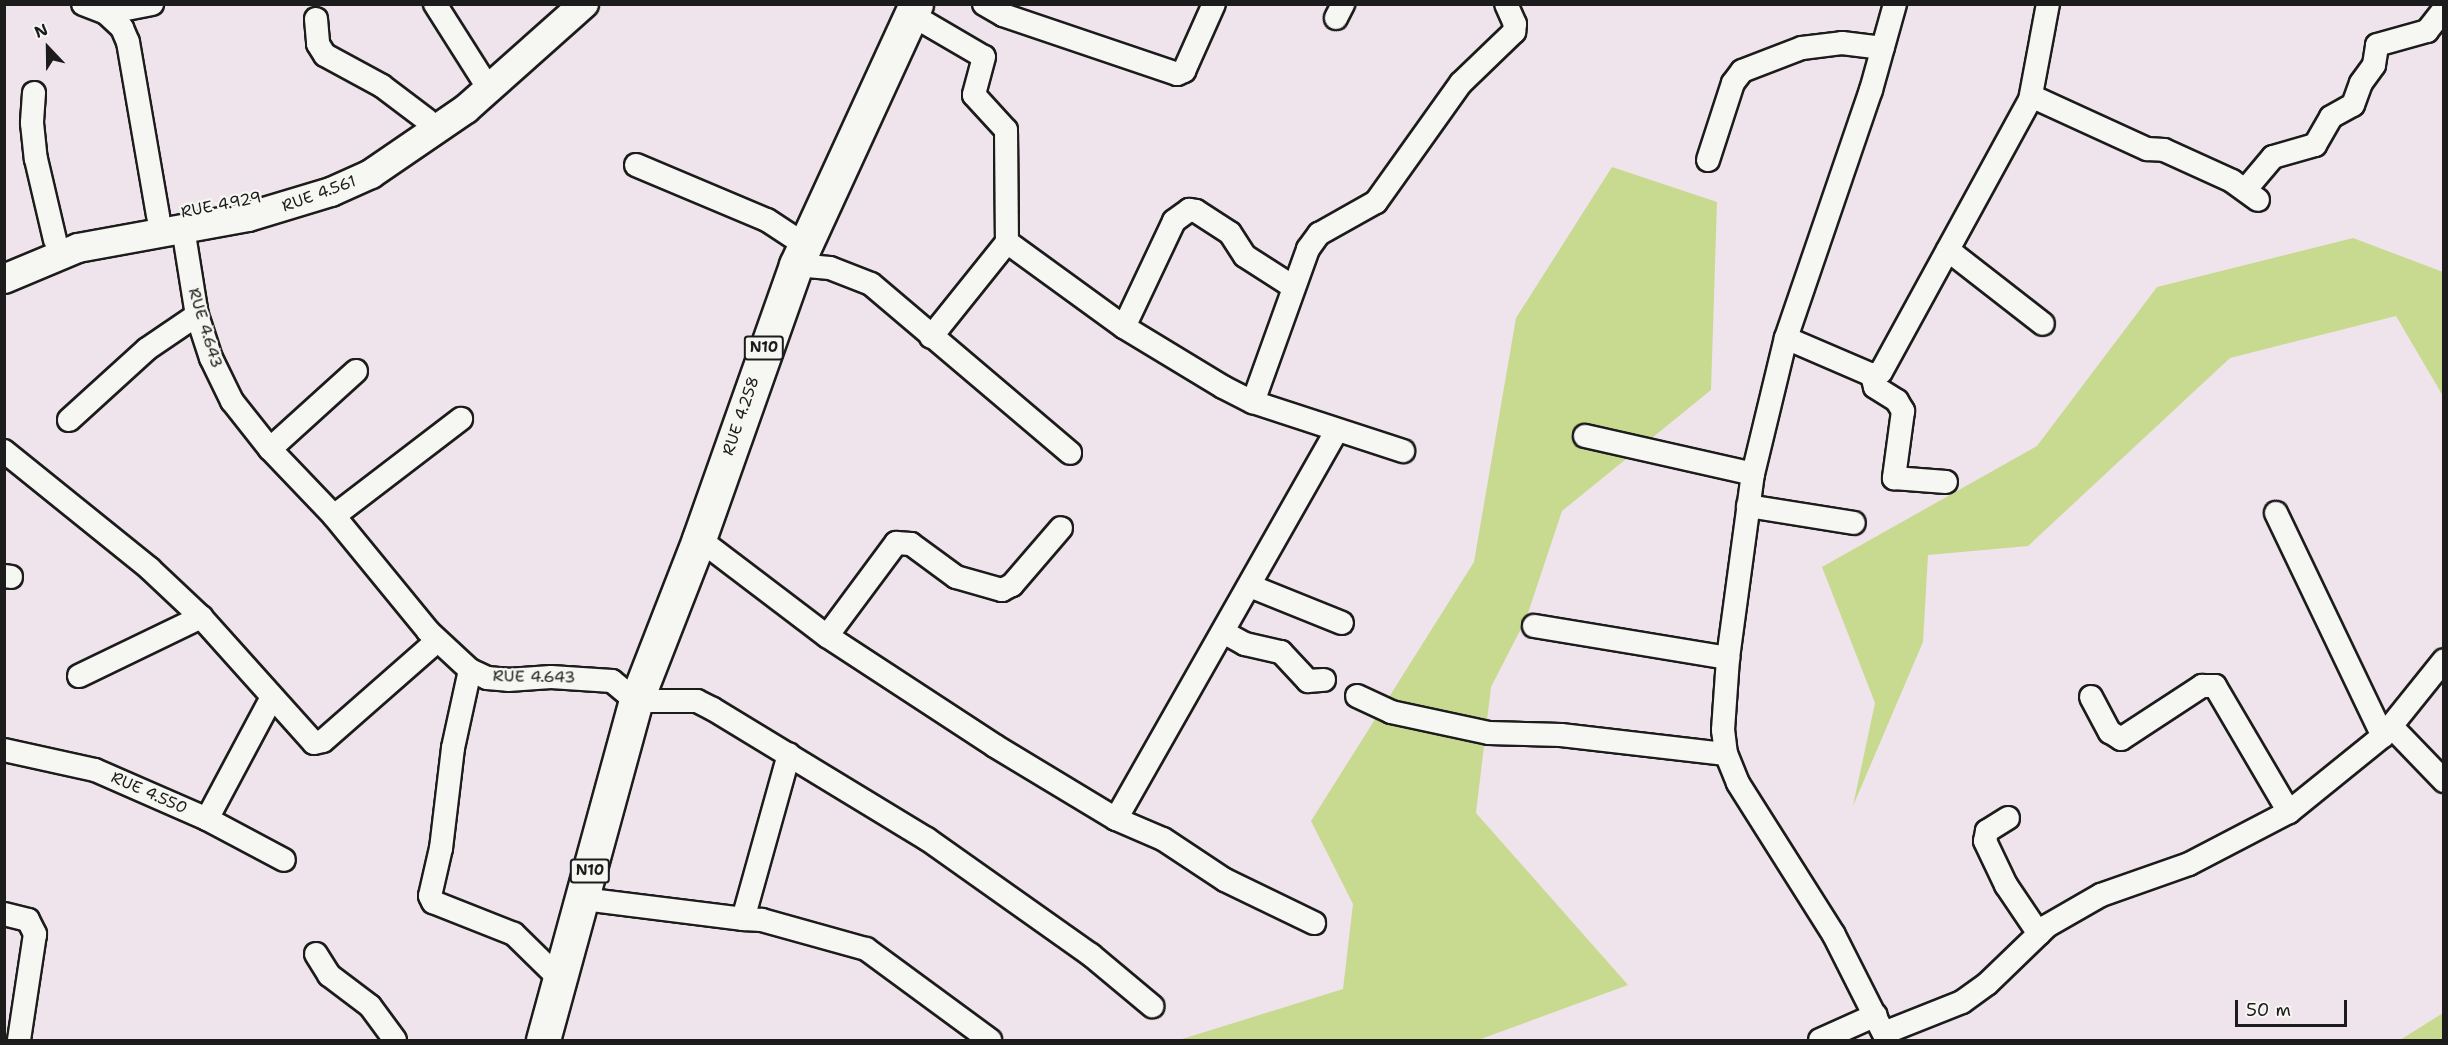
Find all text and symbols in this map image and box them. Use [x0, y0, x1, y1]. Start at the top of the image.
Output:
north arrow [18, 18, 78, 78]
text: N [31, 19, 51, 43]
street label: RUE 4.561 [279, 172, 359, 216]
street label: RUE 4.929 [179, 188, 263, 222]
street label: RUE 4.643 [184, 286, 226, 370]
road number: N10 [743, 336, 785, 360]
street label: RUE 4.258 [719, 374, 763, 458]
street label: RUE 4.643 [493, 667, 575, 687]
street label: RUE 4.550 [108, 768, 190, 818]
road number: N10 [569, 859, 611, 883]
scale bar [2238, 988, 2350, 1026]
text: 50 m [2246, 998, 2291, 1022]

